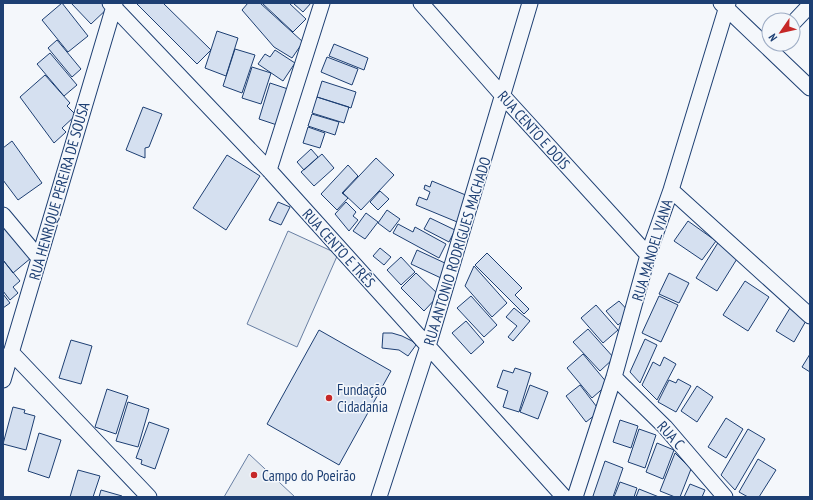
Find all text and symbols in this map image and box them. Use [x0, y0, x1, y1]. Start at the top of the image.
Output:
north arrow [761, 12, 801, 52]
text: N [765, 31, 780, 44]
street label: RUA CENTO E DOIS [494, 87, 574, 173]
street label: RUA HENRIQUE PEREIRA DE SOUSA [24, 99, 94, 282]
street label: RUA ANTONIO RODRIGUES MACHADO [419, 154, 495, 348]
street label: RUA MANOEL VIANA [628, 196, 677, 303]
street label: RUA CENTO E TRÊS [299, 205, 379, 291]
place label: Fundação Cidadania [337, 380, 388, 416]
marker: Fundação Cidadania [324, 393, 334, 403]
street label: RUA C [653, 417, 689, 453]
place label: Campo do Poeirão [262, 466, 356, 485]
marker: Campo do Poeirão [249, 470, 259, 480]

